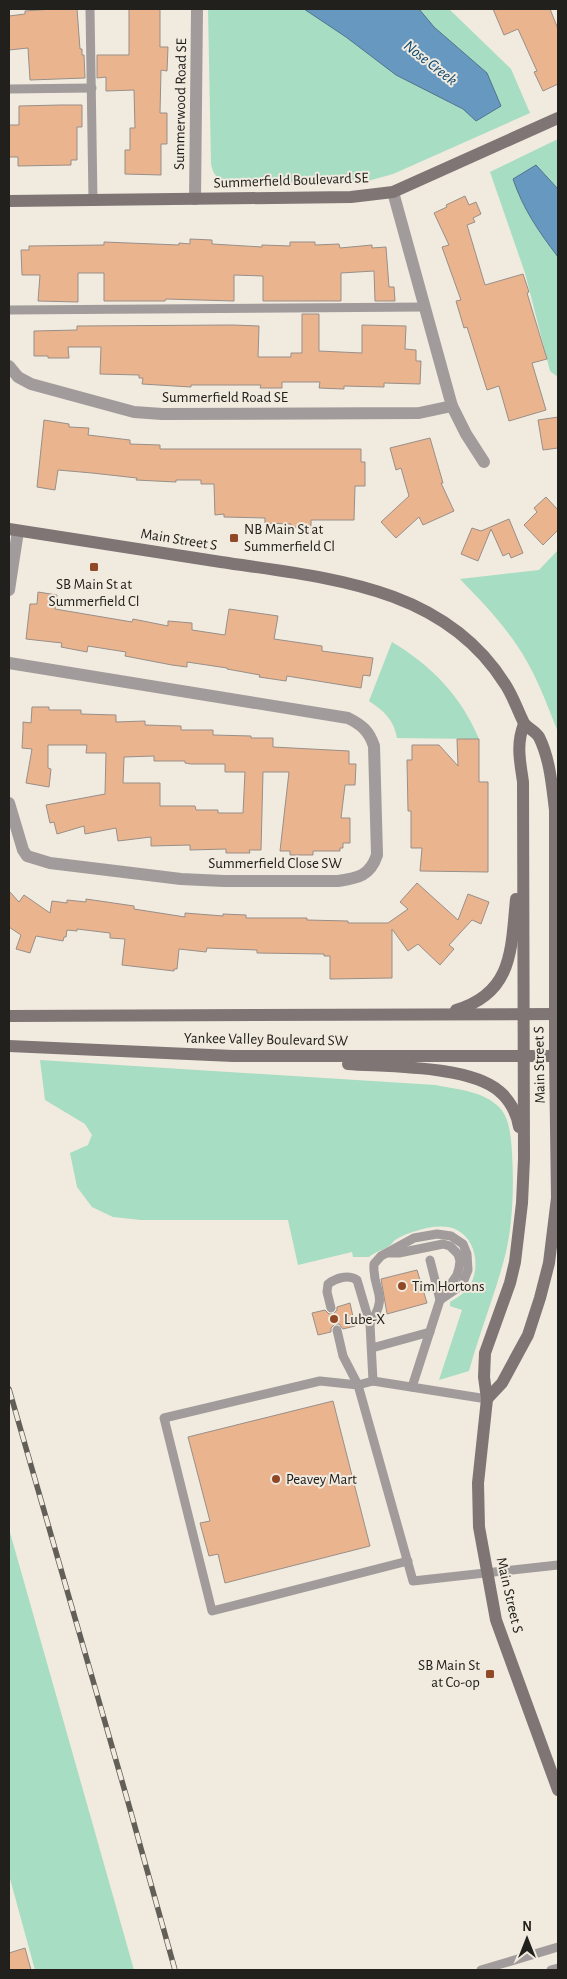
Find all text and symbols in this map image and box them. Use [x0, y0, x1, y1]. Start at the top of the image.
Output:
water label: Nose Creek [401, 37, 460, 88]
street label: Summerwood Road SE [172, 38, 189, 170]
street label: Summerfield Boulevard SE [213, 170, 369, 191]
street label: Summerfield Road SE [162, 390, 288, 405]
place label: NB Main St at Summerfield Cl [244, 522, 335, 554]
street label: Main Street S [140, 526, 218, 553]
marker: NB Main St at Summerfield Cl [228, 532, 240, 544]
marker: SB Main St at Summerfield Cl [88, 561, 100, 573]
place label: SB Main St at Summerfield Cl [49, 577, 139, 609]
street label: Summerfield Close SW [208, 856, 342, 871]
street label: Main Street S [531, 1026, 548, 1104]
street label: Yankee Valley Boulevard SW [184, 1031, 349, 1048]
place label: Tim Hortons [412, 1279, 485, 1294]
marker: Tim Hortons [396, 1280, 408, 1292]
place label: Lube-X [344, 1312, 385, 1327]
marker: Lube-X [328, 1313, 340, 1325]
place label: Peavey Mart [286, 1472, 357, 1487]
marker: Peavey Mart [270, 1473, 282, 1485]
street label: Main Street S [494, 1556, 526, 1634]
place label: SB Main St at Co-op [418, 1658, 480, 1690]
marker: SB Main St at Co-op [484, 1668, 496, 1680]
north arrow [502, 1914, 552, 1964]
text: N [522, 1920, 532, 1934]

